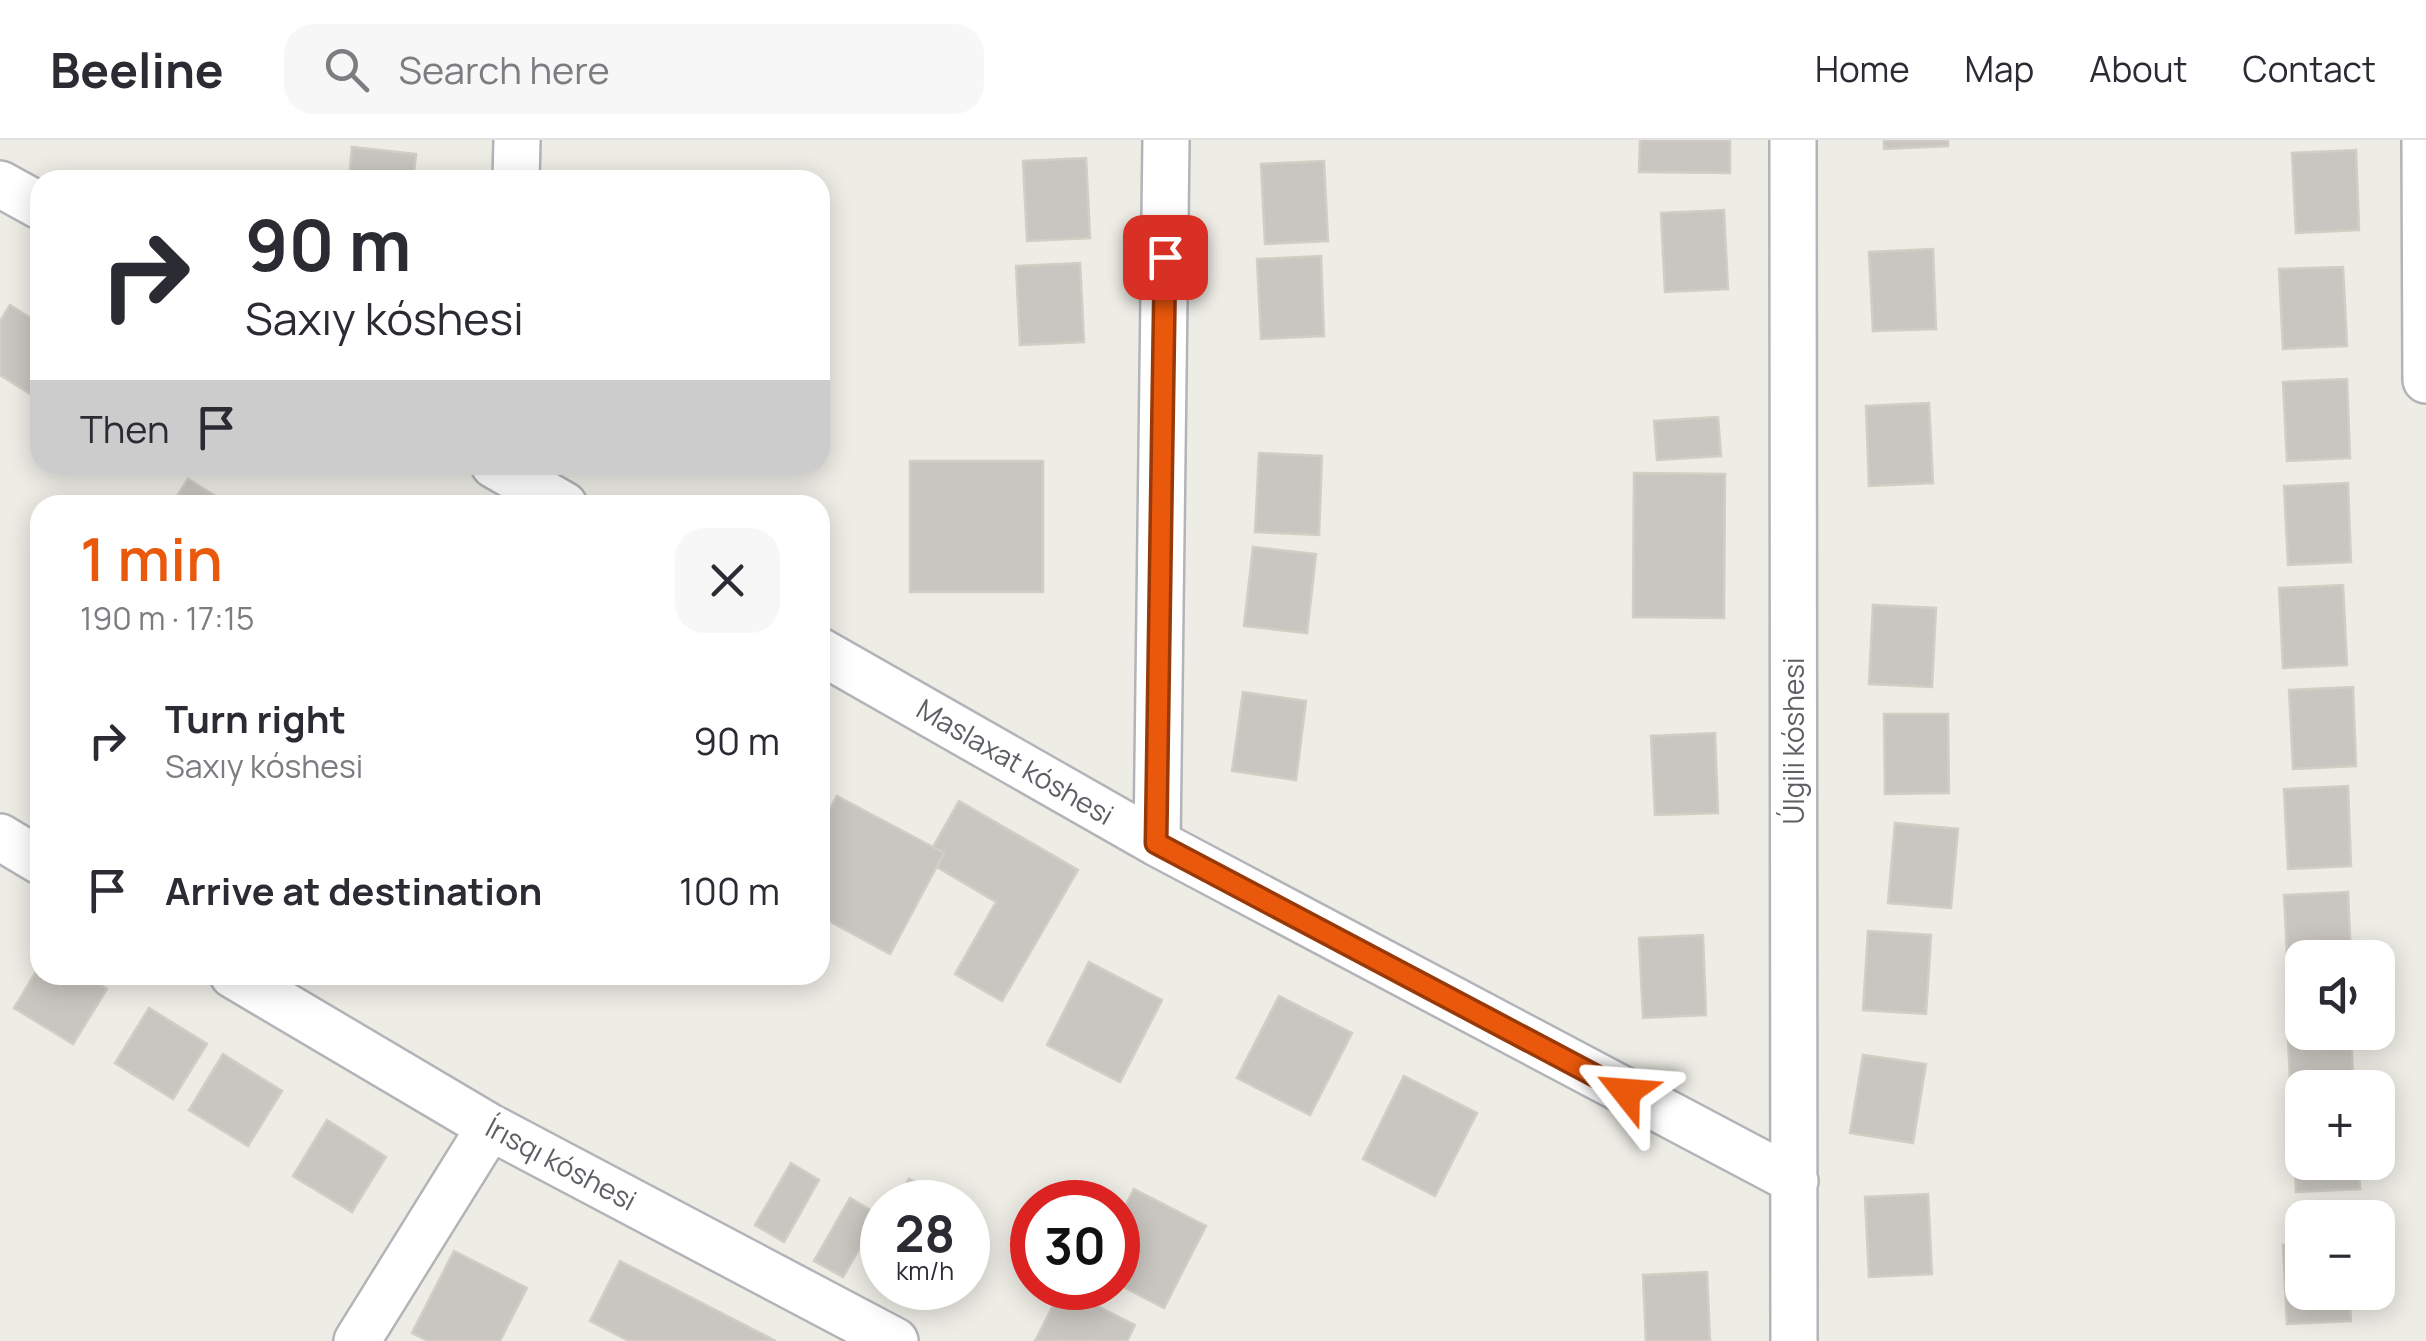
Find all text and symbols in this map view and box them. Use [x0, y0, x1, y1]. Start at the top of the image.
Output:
search box [284, 24, 984, 114]
text: Beeline [50, 37, 224, 102]
icon: search [319, 42, 374, 97]
text: Search here [399, 43, 610, 95]
text: Home [1815, 45, 1910, 93]
text: Map [1965, 45, 2034, 93]
text: About [2089, 45, 2188, 93]
text: Contact [2243, 45, 2376, 93]
text: 90 m [245, 196, 412, 292]
icon: right [80, 210, 210, 340]
pin [1123, 215, 1208, 300]
icon: arrive [1138, 230, 1193, 285]
text: Saxıy kóshesi [245, 287, 524, 349]
icon: arrive [189, 400, 244, 455]
text: Then [80, 402, 169, 454]
text: 1 min [80, 517, 223, 599]
button: close [675, 528, 780, 633]
text: 190 m · 17:15 [80, 596, 255, 640]
street label: Úlgili kóshesi [1774, 658, 1812, 824]
street label: Maslaxat kóshesi [910, 689, 1121, 833]
text: Turn right [165, 692, 346, 744]
icon: right [80, 713, 135, 768]
text: 90 m [693, 714, 780, 766]
text: Saxıy kóshesi [165, 744, 363, 788]
icon: arrive [80, 863, 135, 918]
text: Arrive at destination [165, 864, 542, 916]
text: 100 m [679, 864, 780, 916]
map controls [2285, 940, 2395, 1310]
button: sound [2285, 940, 2395, 1050]
position arrow [1574, 1040, 1678, 1144]
button: + [2285, 1070, 2395, 1180]
street label: Írısqı kóshesi [479, 1107, 643, 1219]
speed limit sign: 30 [1010, 1180, 1140, 1310]
text: 28 [895, 1199, 955, 1267]
button: − [2285, 1200, 2395, 1310]
text: km/h [896, 1253, 954, 1288]

